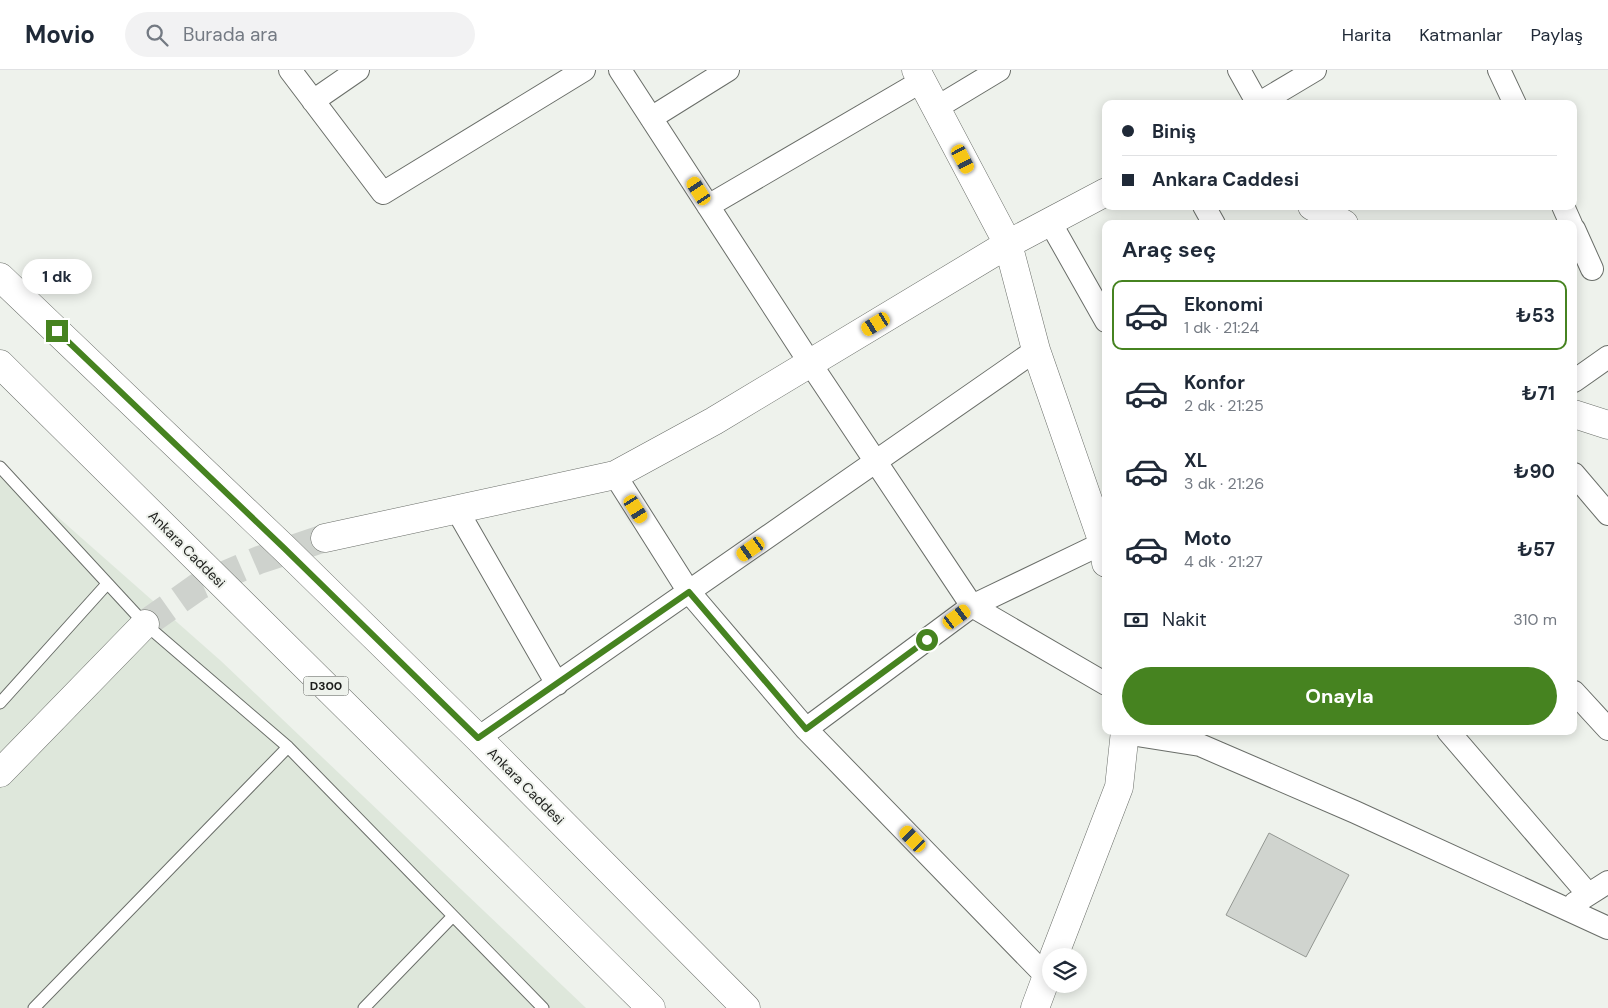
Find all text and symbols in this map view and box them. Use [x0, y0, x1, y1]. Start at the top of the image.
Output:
search box [125, 12, 475, 57]
text: Movio [25, 19, 95, 50]
icon: search [143, 21, 171, 49]
text: Burada ara [183, 22, 278, 47]
text: Harita [1342, 23, 1391, 47]
text: Katmanlar [1419, 23, 1503, 47]
text: Paylaş [1531, 23, 1583, 47]
text: Biniş [1152, 119, 1196, 144]
car [949, 142, 976, 176]
text: Ankara Caddesi [1152, 167, 1299, 192]
car [684, 174, 713, 208]
text: Araç seç [1122, 235, 1216, 264]
callout: 1 dk [22, 258, 92, 294]
text: 1 dk [42, 266, 72, 287]
text: Ekonomi [1184, 292, 1263, 317]
icon: car [1124, 293, 1169, 338]
text: ₺53 [1516, 303, 1555, 328]
car [859, 310, 892, 338]
text: 1 dk · 21:24 [1184, 317, 1259, 338]
route end [46, 320, 68, 342]
text: Konfor [1184, 370, 1245, 395]
icon: car [1124, 371, 1169, 416]
text: ₺71 [1522, 381, 1555, 406]
text: 2 dk · 21:25 [1184, 395, 1264, 416]
text: XL [1184, 448, 1207, 473]
icon: car [1124, 449, 1169, 494]
text: ₺90 [1514, 459, 1555, 484]
text: 3 dk · 21:26 [1184, 473, 1264, 494]
car [621, 492, 650, 526]
street label: Ankara Caddesi [145, 507, 229, 591]
text: Moto [1184, 526, 1232, 551]
icon: car [1124, 527, 1169, 572]
car [734, 534, 767, 564]
text: ₺57 [1517, 537, 1555, 562]
text: 4 dk · 21:27 [1184, 551, 1263, 572]
car [940, 602, 973, 632]
icon: cash [1122, 606, 1150, 634]
text: Nakit [1162, 607, 1207, 632]
text: 310 m [1513, 609, 1557, 630]
route start [916, 629, 938, 651]
button: Onayla [1122, 667, 1557, 725]
road number: D300 [304, 676, 348, 696]
street label: Ankara Caddesi [484, 744, 568, 828]
car [897, 823, 928, 855]
map controls [1042, 948, 1087, 993]
button: layers [1042, 948, 1087, 993]

